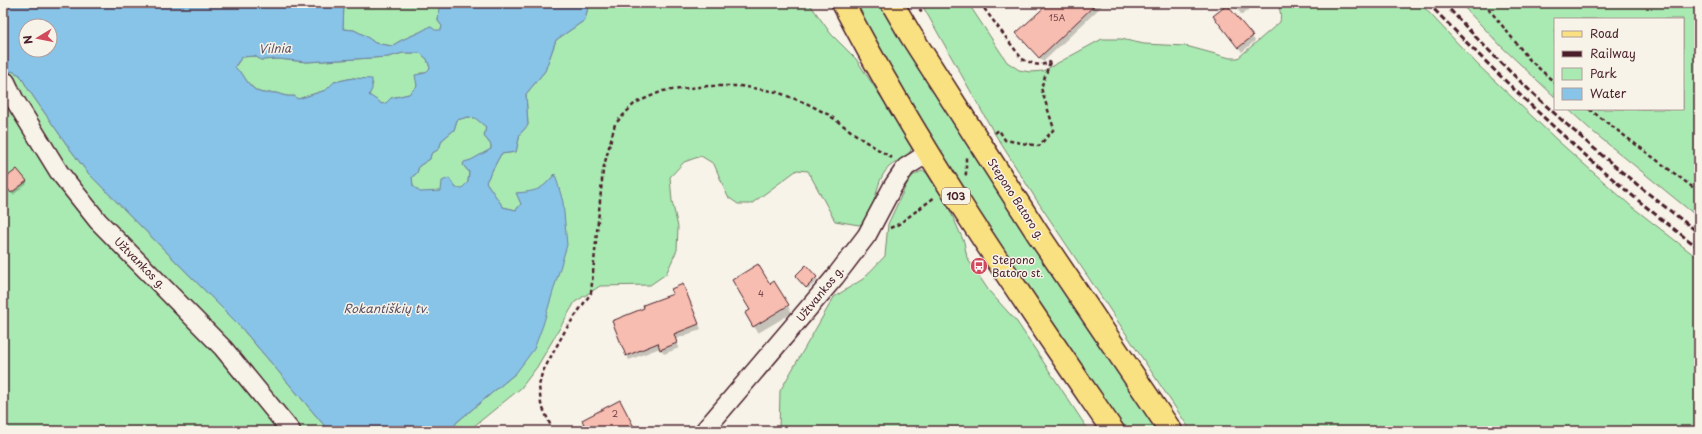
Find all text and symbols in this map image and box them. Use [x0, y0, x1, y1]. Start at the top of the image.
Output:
house number: 15A [1049, 10, 1066, 24]
north arrow [18, 18, 58, 58]
legend [1554, 18, 1684, 110]
text: Road [1590, 24, 1619, 42]
text: N [18, 34, 37, 46]
water label: Vilnia [258, 38, 292, 58]
text: Railway [1590, 44, 1636, 62]
text: Park [1590, 64, 1617, 82]
text: Water [1590, 84, 1627, 102]
street label: Stepono Batoro g. [984, 155, 1049, 243]
road number: 103 [942, 188, 970, 204]
street label: Užtvankos g. [111, 233, 170, 293]
place label: Stepono Batoro st. [992, 251, 1043, 281]
bus stop icon: Stepono Batoro st. [969, 256, 989, 276]
street label: Užtvankos g. [792, 262, 847, 325]
house number: 4 [758, 286, 764, 300]
water label: Rokantiškių tv. [343, 299, 429, 317]
house number: 2 [612, 406, 618, 420]

